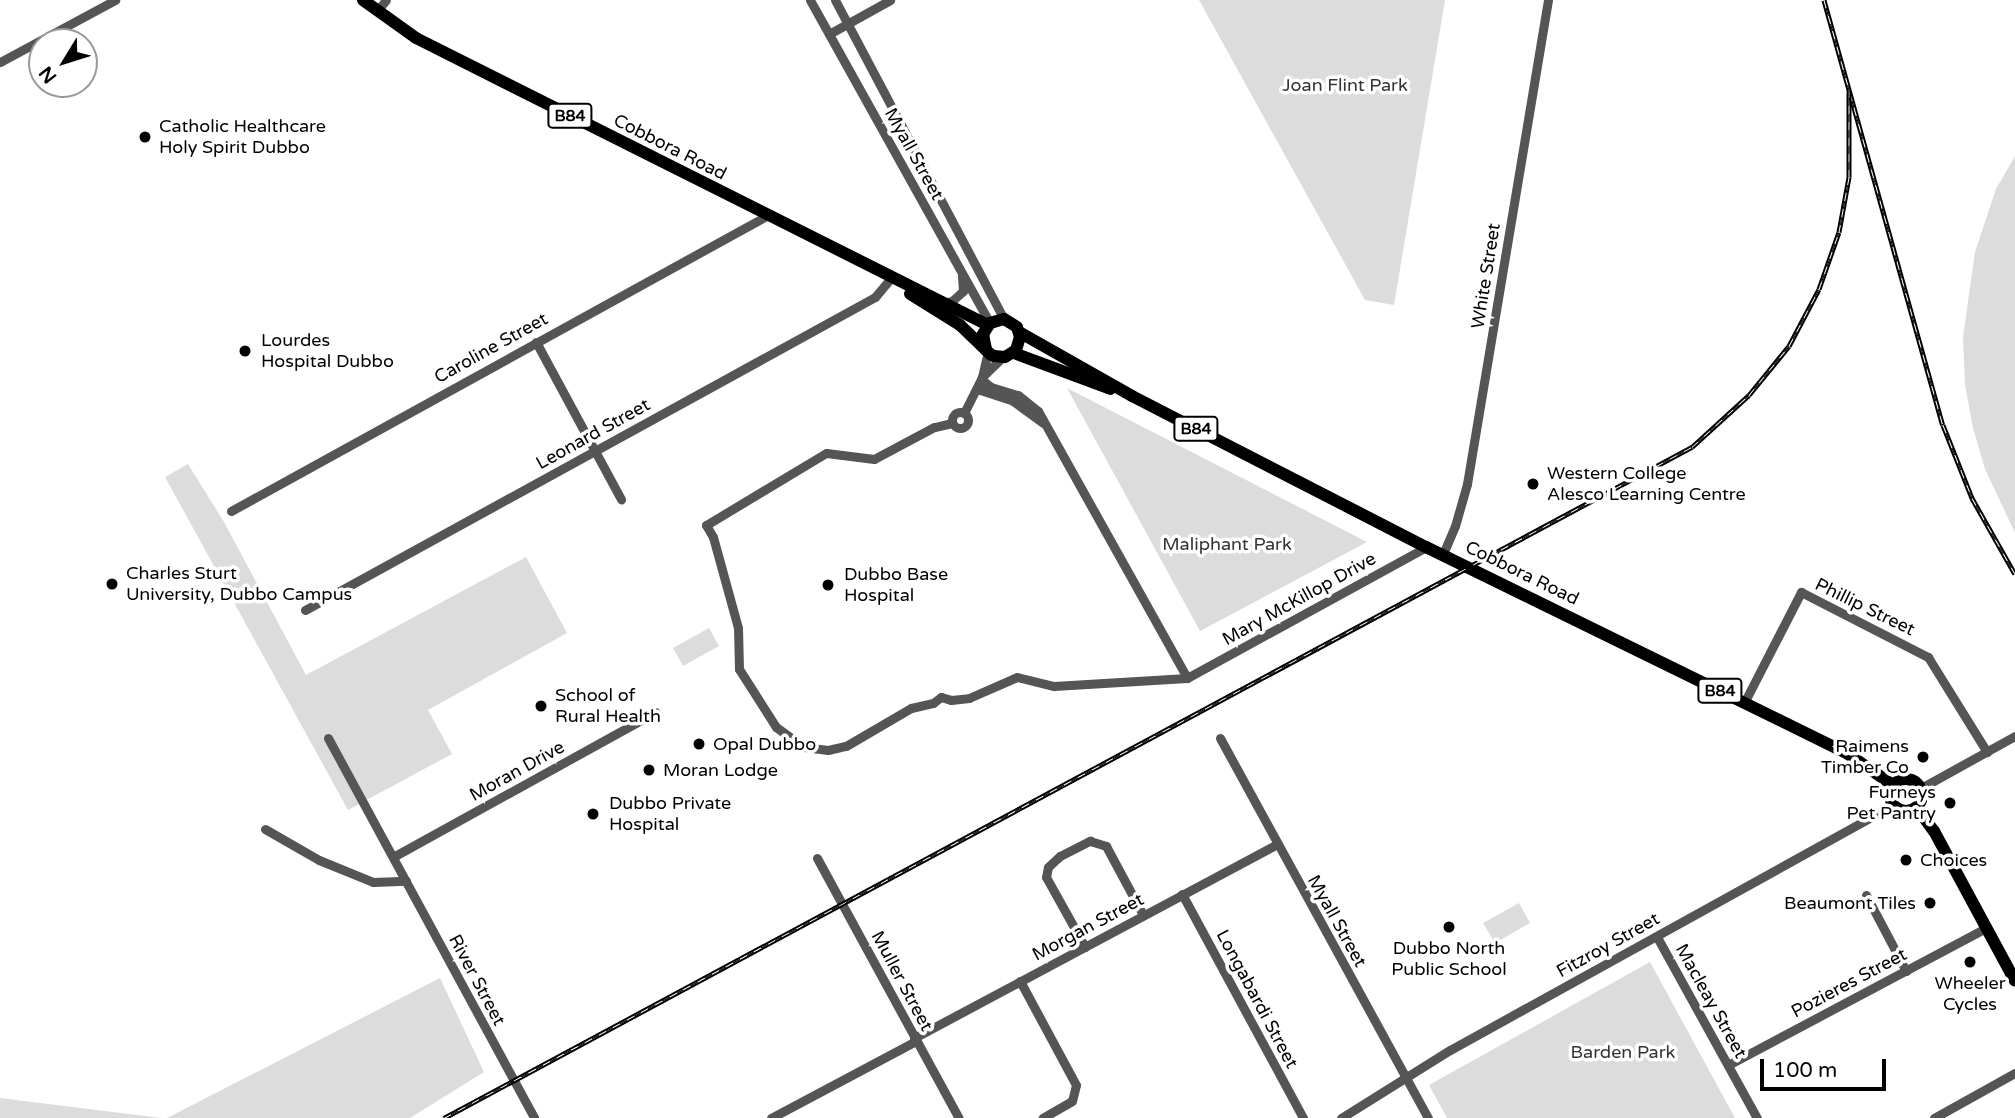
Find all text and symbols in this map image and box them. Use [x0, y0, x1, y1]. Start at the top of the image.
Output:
north arrow [28, 28, 98, 98]
text: N [35, 62, 61, 87]
park label: Joan Flint Park [1282, 74, 1408, 96]
road number: B84 [547, 104, 593, 128]
street label: Myall Street [880, 104, 948, 204]
street label: Cobbora Road [610, 109, 730, 185]
place label: Catholic Healthcare Holy Spirit Dubbo [159, 116, 326, 158]
marker: Catholic Healthcare Holy Spirit Dubbo [137, 129, 153, 145]
street label: White Street [1467, 222, 1505, 330]
street label: Caroline Street [430, 308, 552, 388]
place label: Lourdes Hospital Dubbo [261, 330, 394, 372]
marker: Lourdes Hospital Dubbo [235, 341, 255, 361]
street label: Leonard Street [532, 394, 654, 474]
road number: B84 [1173, 416, 1219, 442]
place label: Western College Alesco Learning Centre [1547, 463, 1746, 505]
marker: Western College Alesco Learning Centre [1525, 476, 1541, 492]
park label: Maliphant Park [1162, 533, 1292, 555]
street label: Cobbora Road [1462, 536, 1582, 610]
street label: Mary McKillop Drive [1218, 548, 1380, 650]
place label: Charles Sturt University, Dubbo Campus [126, 563, 352, 606]
place label: Dubbo Base Hospital [844, 564, 948, 606]
street label: Phillip Street [1812, 574, 1918, 640]
marker: Dubbo Base Hospital [818, 575, 838, 595]
marker: Charles Sturt University, Dubbo Campus [104, 576, 120, 592]
road number: B84 [1697, 678, 1743, 704]
place label: School of Rural Health [555, 685, 661, 728]
marker: School of Rural Health [533, 698, 549, 714]
place label: Opal Dubbo [713, 733, 816, 755]
street label: Moran Drive [466, 736, 568, 806]
marker: Opal Dubbo [691, 736, 707, 752]
place label: Raimens Timber Co [1821, 736, 1909, 778]
marker: Raimens Timber Co [1915, 749, 1931, 765]
place label: Moran Lodge [663, 759, 778, 781]
marker: Moran Lodge [641, 762, 657, 778]
place label: Furneys Pet Pantry [1846, 782, 1936, 824]
place label: Dubbo Private Hospital [609, 793, 731, 836]
marker: Furneys Pet Pantry [1942, 795, 1958, 811]
marker: Dubbo Private Hospital [583, 804, 603, 824]
place label: Choices [1920, 849, 1987, 871]
marker: Choices [1898, 852, 1914, 868]
street label: Myall Street [1303, 871, 1371, 971]
street label: Morgan Street [1029, 889, 1147, 965]
place label: Beaumont Tiles [1784, 892, 1916, 914]
marker: Beaumont Tiles [1922, 895, 1938, 911]
street label: Fitzroy Street [1553, 908, 1663, 982]
marker: Dubbo North Public School [1441, 919, 1457, 935]
street label: Longabardi Street [1211, 926, 1303, 1072]
street label: Muller Street [867, 927, 937, 1035]
street label: River Street [444, 931, 510, 1029]
place label: Dubbo North Public School [1391, 938, 1507, 981]
street label: Macleay Street [1671, 940, 1751, 1062]
street label: Pozieres Street [1787, 943, 1911, 1023]
marker: Wheeler Cycles [1962, 954, 1978, 970]
place label: Wheeler Cycles [1934, 973, 2006, 1016]
park label: Barden Park [1571, 1041, 1675, 1063]
scale bar [1763, 1044, 1889, 1088]
text: 100 m [1773, 1058, 1837, 1083]

